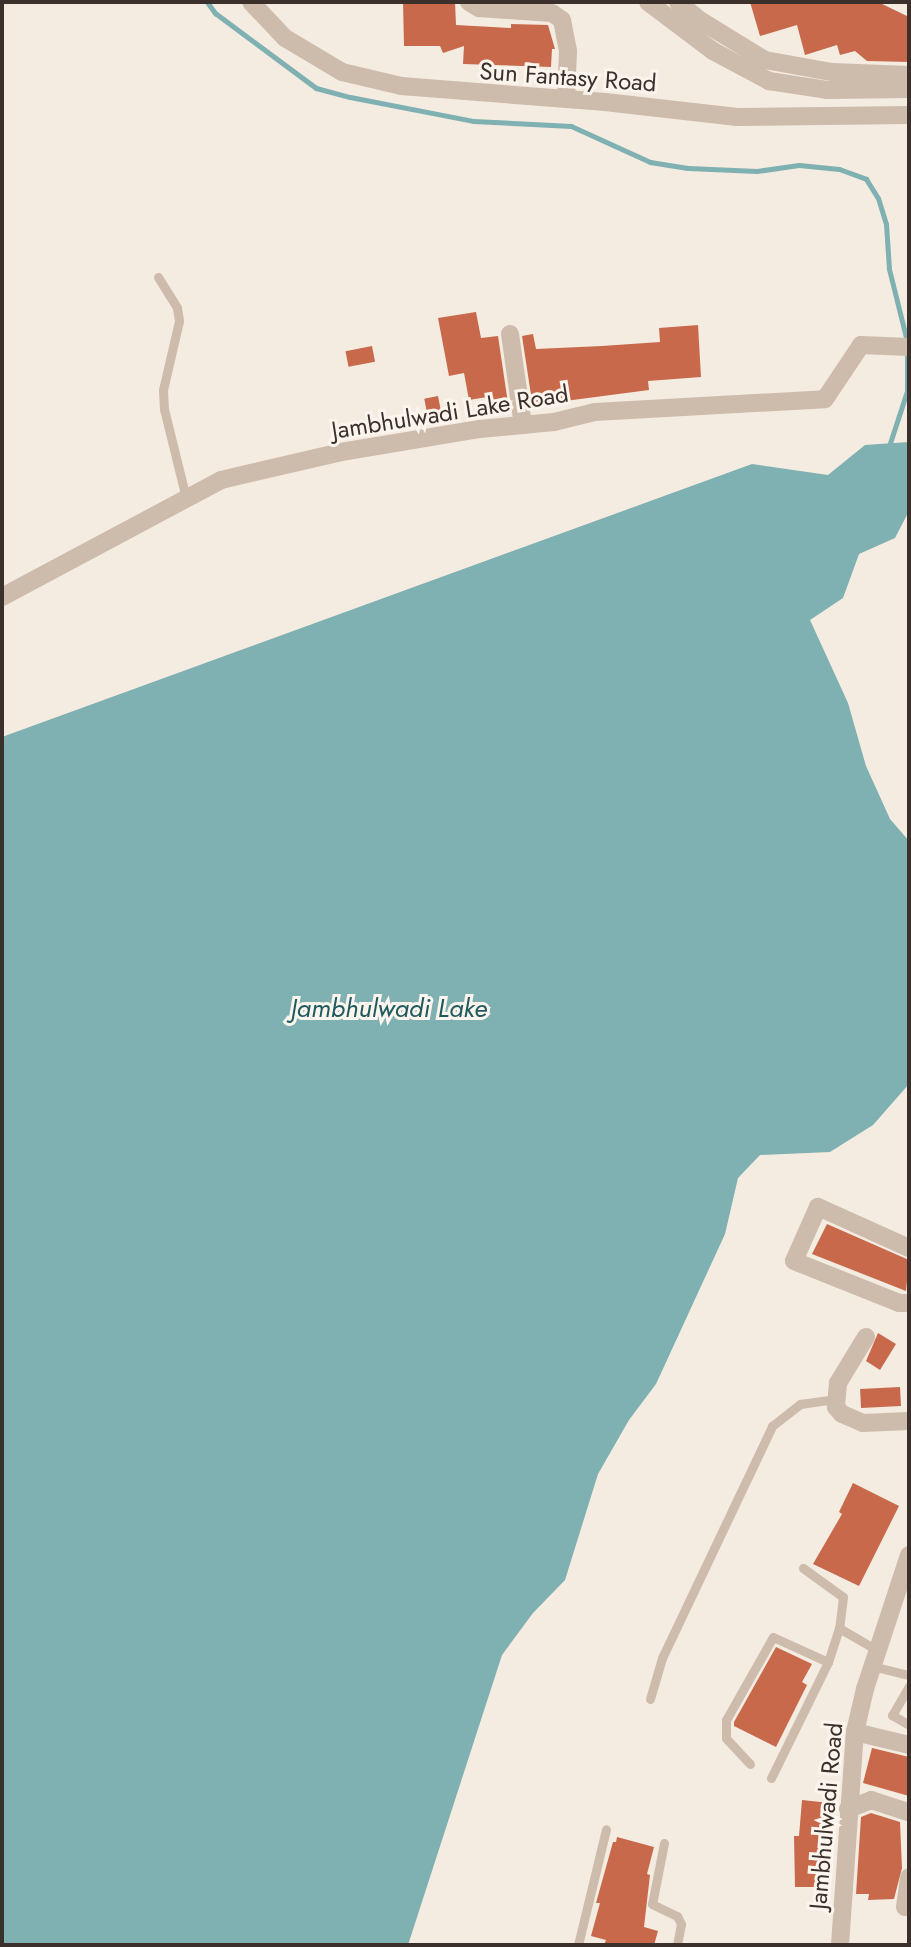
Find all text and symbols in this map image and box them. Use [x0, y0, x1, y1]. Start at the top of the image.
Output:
street label: Sun Fantasy Road [479, 56, 657, 98]
street label: Jambhulwadi Lake Road [330, 379, 570, 445]
water label: Jambhulwadi Lake [291, 993, 487, 1025]
street label: Jambhulwadi Road [803, 1722, 849, 1910]

